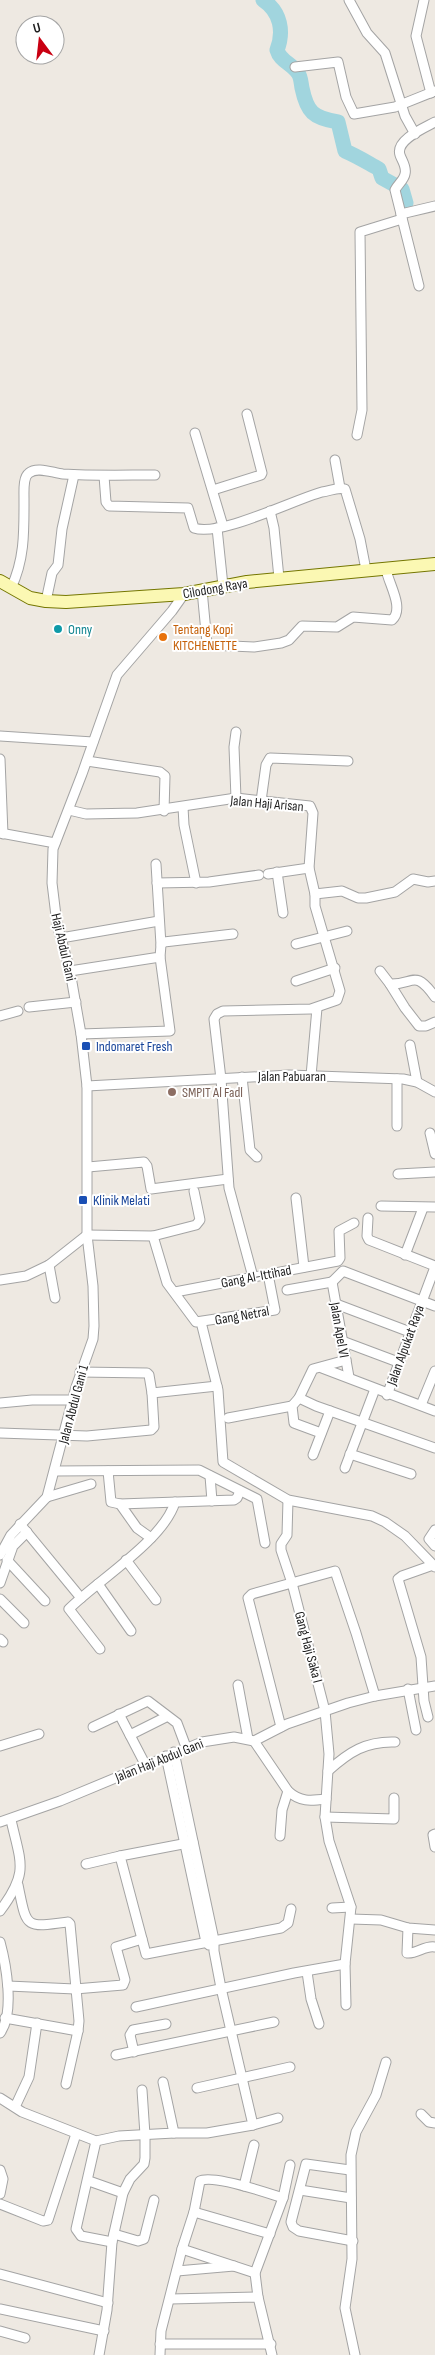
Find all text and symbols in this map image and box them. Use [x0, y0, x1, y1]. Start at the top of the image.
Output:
north arrow [15, 15, 65, 65]
text: U [31, 19, 42, 37]
street label: Cilodong Raya [181, 574, 249, 603]
place label: Onny [68, 621, 93, 638]
place label: Tentang Kopi KITCHENETTE [173, 621, 238, 654]
marker: Onny [52, 623, 64, 635]
marker: Tentang Kopi KITCHENETTE [157, 631, 169, 643]
street label: Jalan Haji Arisan [229, 792, 304, 815]
street label: Haji Abdul Gani [47, 911, 80, 983]
place label: Indomaret Fresh [96, 1038, 172, 1055]
marker: Indomaret Fresh [80, 1040, 92, 1052]
street label: Jalan Pabuaran [257, 1068, 326, 1085]
place label: SMPIT Al Fadl [182, 1084, 243, 1101]
marker: SMPIT Al Fadl [166, 1086, 178, 1098]
place label: Klinik Melati [93, 1192, 150, 1209]
marker: Klinik Melati [77, 1194, 89, 1206]
street label: Gang Al-Ittihad [220, 1261, 293, 1292]
street label: Jalan Apel VI [326, 1300, 353, 1359]
street label: Gang Netral [214, 1302, 271, 1329]
street label: Jalan Alpukat Raya [383, 1303, 428, 1389]
street label: Jalan Abdul Gani 1 [55, 1363, 92, 1446]
street label: Gang Haji Saka I [291, 1610, 326, 1685]
street label: Jalan Haji Abdul Gani [112, 1735, 206, 1786]

